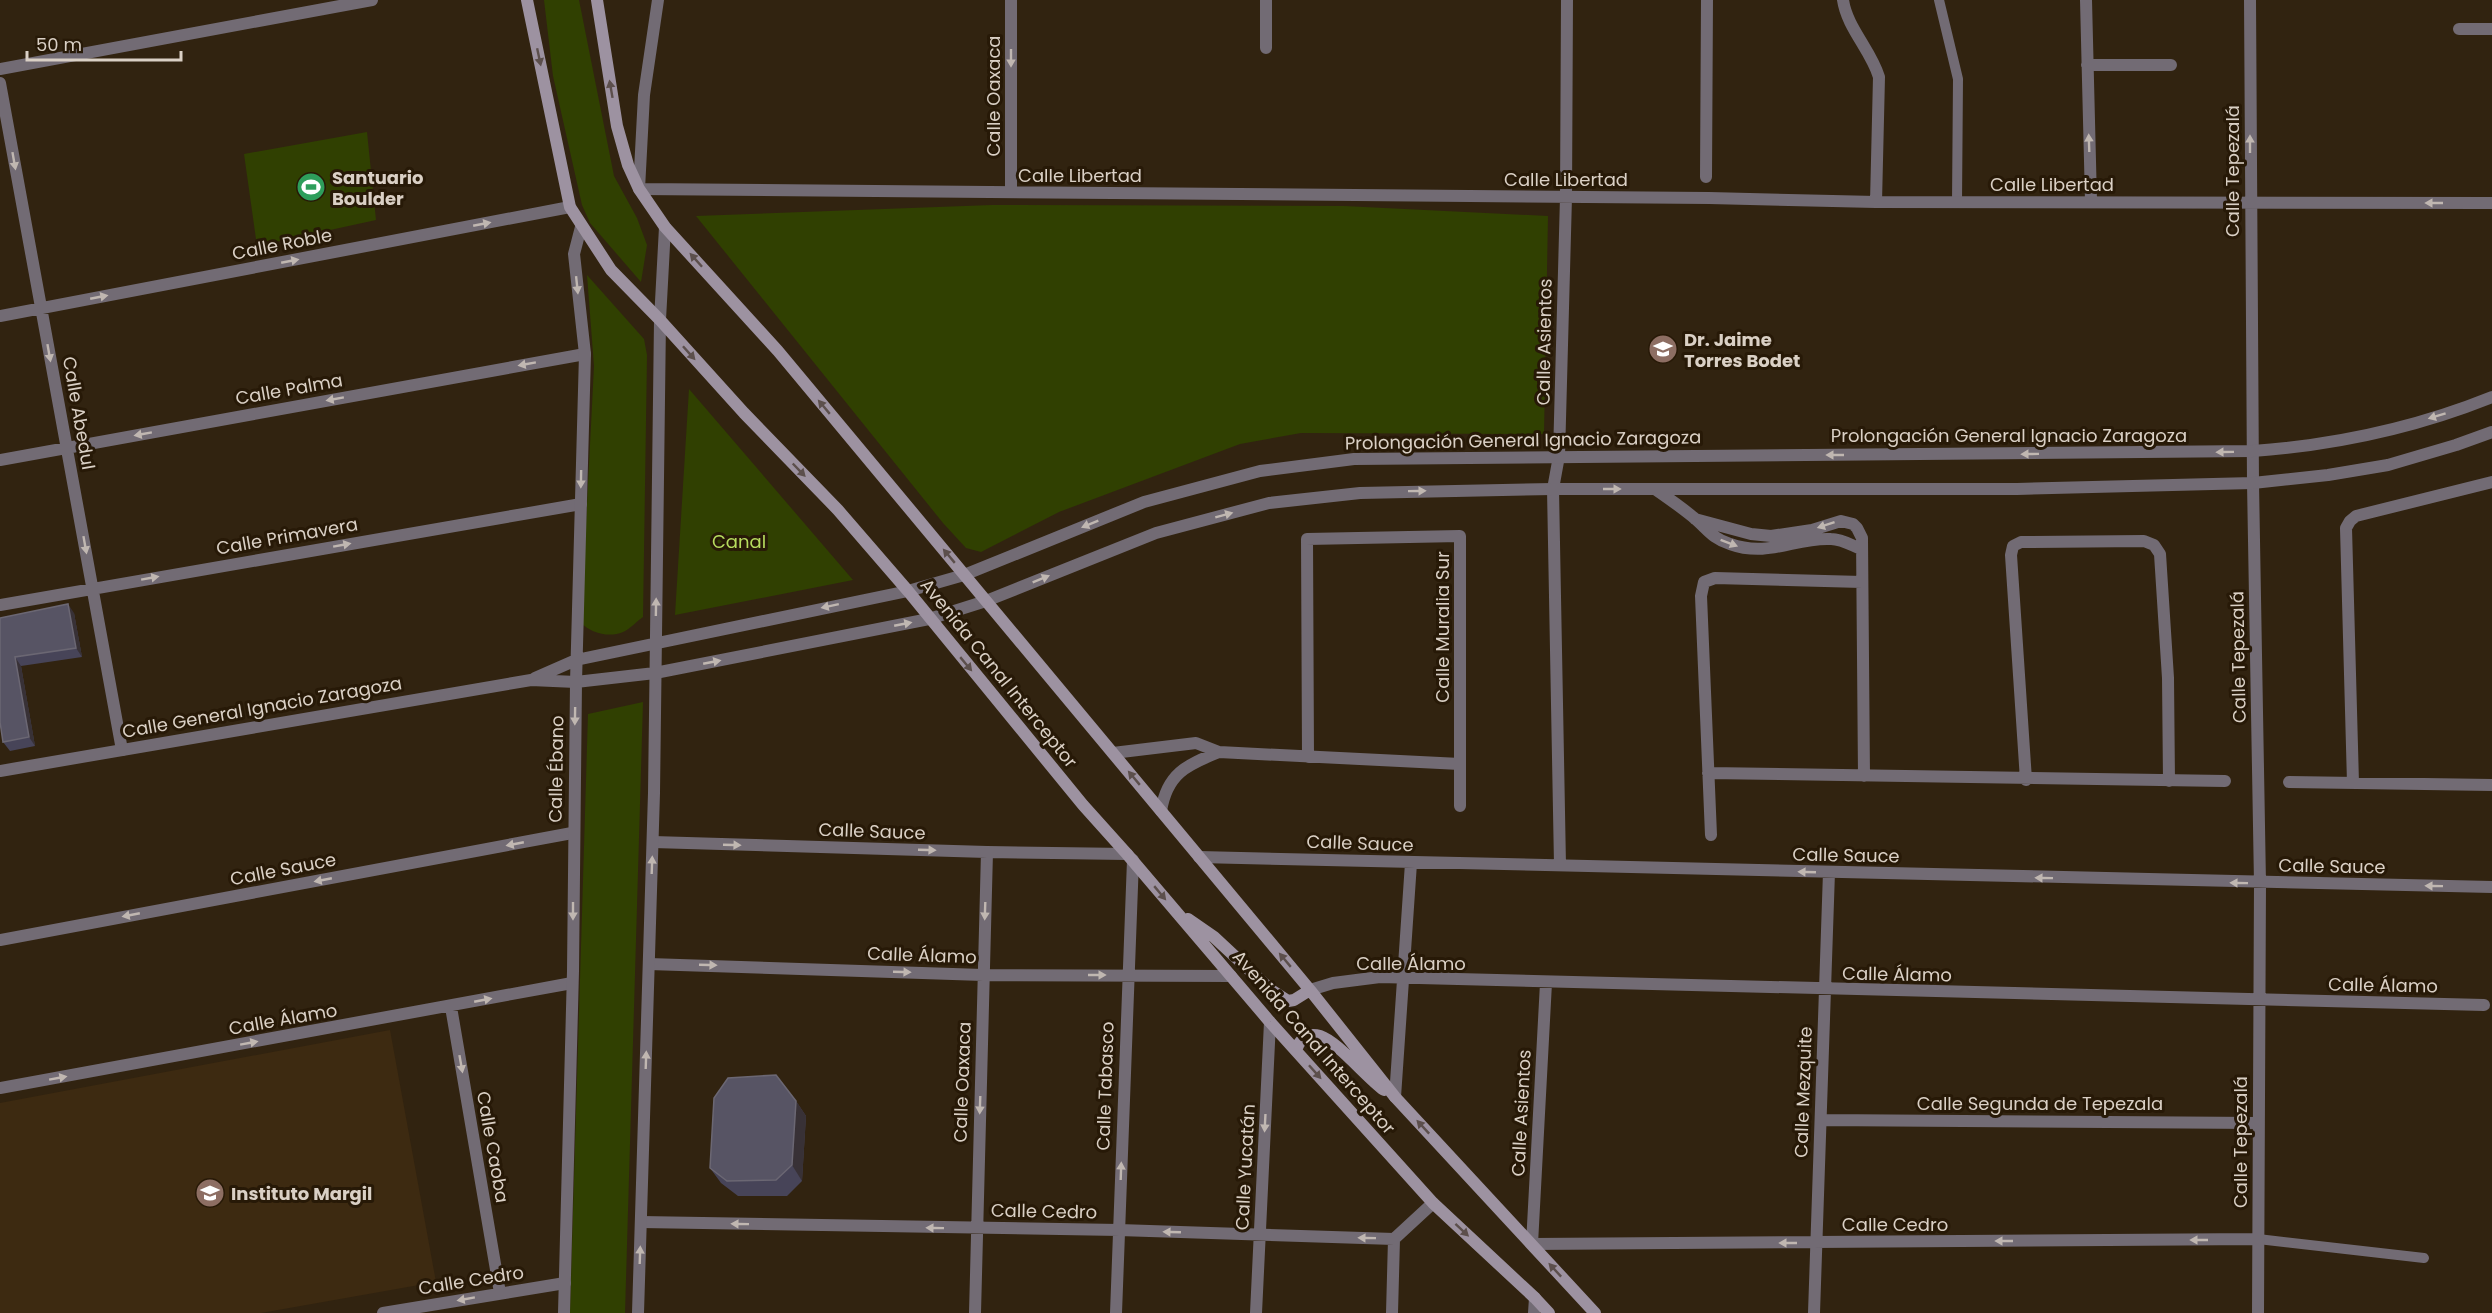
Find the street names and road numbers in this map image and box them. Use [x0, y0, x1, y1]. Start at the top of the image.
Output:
street label: Calle Oaxaca [981, 35, 1006, 157]
street label: Calle Tepezalá [2220, 105, 2245, 237]
street label: Calle Libertad [1018, 163, 1142, 188]
street label: Calle Libertad [1504, 167, 1628, 192]
street label: Calle Libertad [1990, 172, 2114, 197]
street label: Calle Roble [230, 222, 334, 266]
street label: Calle Asientos [1530, 278, 1558, 406]
street label: Calle Abedul [57, 354, 101, 472]
street label: Calle Palma [233, 367, 345, 411]
street label: Prolongación General Ignacio Zaragoza [1831, 423, 2187, 448]
street label: Prolongación General Ignacio Zaragoza [1345, 424, 1701, 456]
street label: Calle Primavera [214, 511, 360, 561]
street label: Calle Muralia Sur [1430, 551, 1455, 703]
street label: Avenida Canal Interceptor [915, 573, 1083, 773]
street label: Calle Tepezalá [2224, 591, 2252, 723]
street label: Calle General Ignacio Zaragoza [120, 670, 404, 744]
street label: Calle Ébano [543, 715, 569, 823]
street label: Calle Sauce [818, 817, 926, 845]
street label: Calle Sauce [1306, 829, 1414, 857]
street label: Calle Sauce [1792, 842, 1900, 868]
street label: Calle Sauce [228, 846, 338, 892]
street label: Calle Sauce [2278, 853, 2386, 879]
street label: Calle Álamo [867, 941, 977, 969]
street label: Avenida Canal Interceptor [1227, 944, 1401, 1140]
street label: Calle Álamo [1356, 951, 1466, 976]
street label: Calle Álamo [1842, 961, 1952, 987]
street label: Calle Álamo [2328, 972, 2438, 998]
street label: Calle Álamo [227, 997, 339, 1041]
street label: Calle Oaxaca [947, 1021, 977, 1143]
street label: Calle Tabasco [1090, 1021, 1120, 1151]
street label: Calle Mezquite [1788, 1026, 1818, 1158]
street label: Calle Asientos [1505, 1049, 1537, 1177]
street label: Calle Tepezalá [2228, 1076, 2253, 1208]
street label: Calle Caoba [471, 1089, 515, 1205]
street label: Calle Segunda de Tepezala [1917, 1091, 2163, 1116]
street label: Calle Yucatán [1229, 1103, 1261, 1231]
street label: Calle Cedro [991, 1198, 1097, 1224]
street label: Calle Cedro [1842, 1212, 1948, 1237]
street label: Calle Cedro [417, 1259, 525, 1301]

